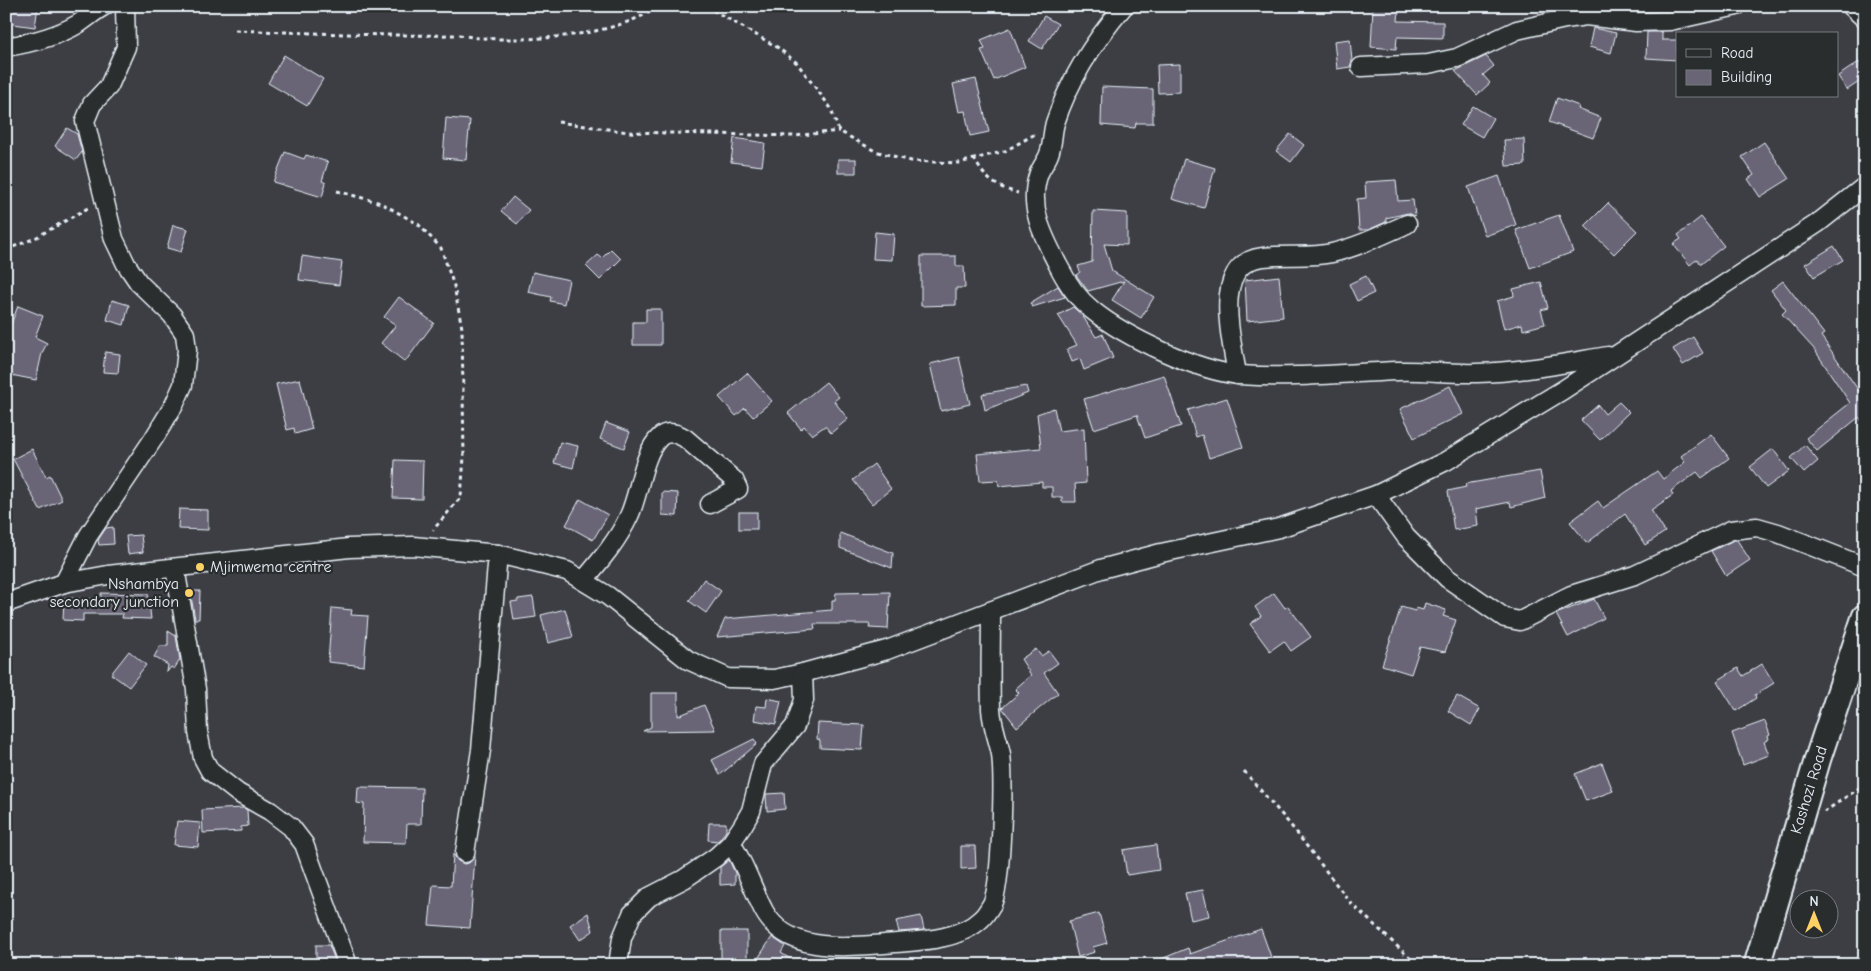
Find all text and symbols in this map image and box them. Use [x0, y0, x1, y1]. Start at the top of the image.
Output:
legend [1676, 32, 1838, 98]
text: Road [1721, 44, 1753, 62]
text: Building [1721, 68, 1772, 86]
place label: Mjimwema centre [210, 558, 331, 576]
marker: Mjimwema centre [194, 561, 206, 573]
place label: Nshambya secondary junction [50, 575, 179, 611]
marker: Nshambya secondary junction [183, 587, 195, 599]
street label: Kashozi Road [1787, 744, 1831, 836]
north arrow [1788, 888, 1838, 938]
text: N [1809, 893, 1819, 910]

